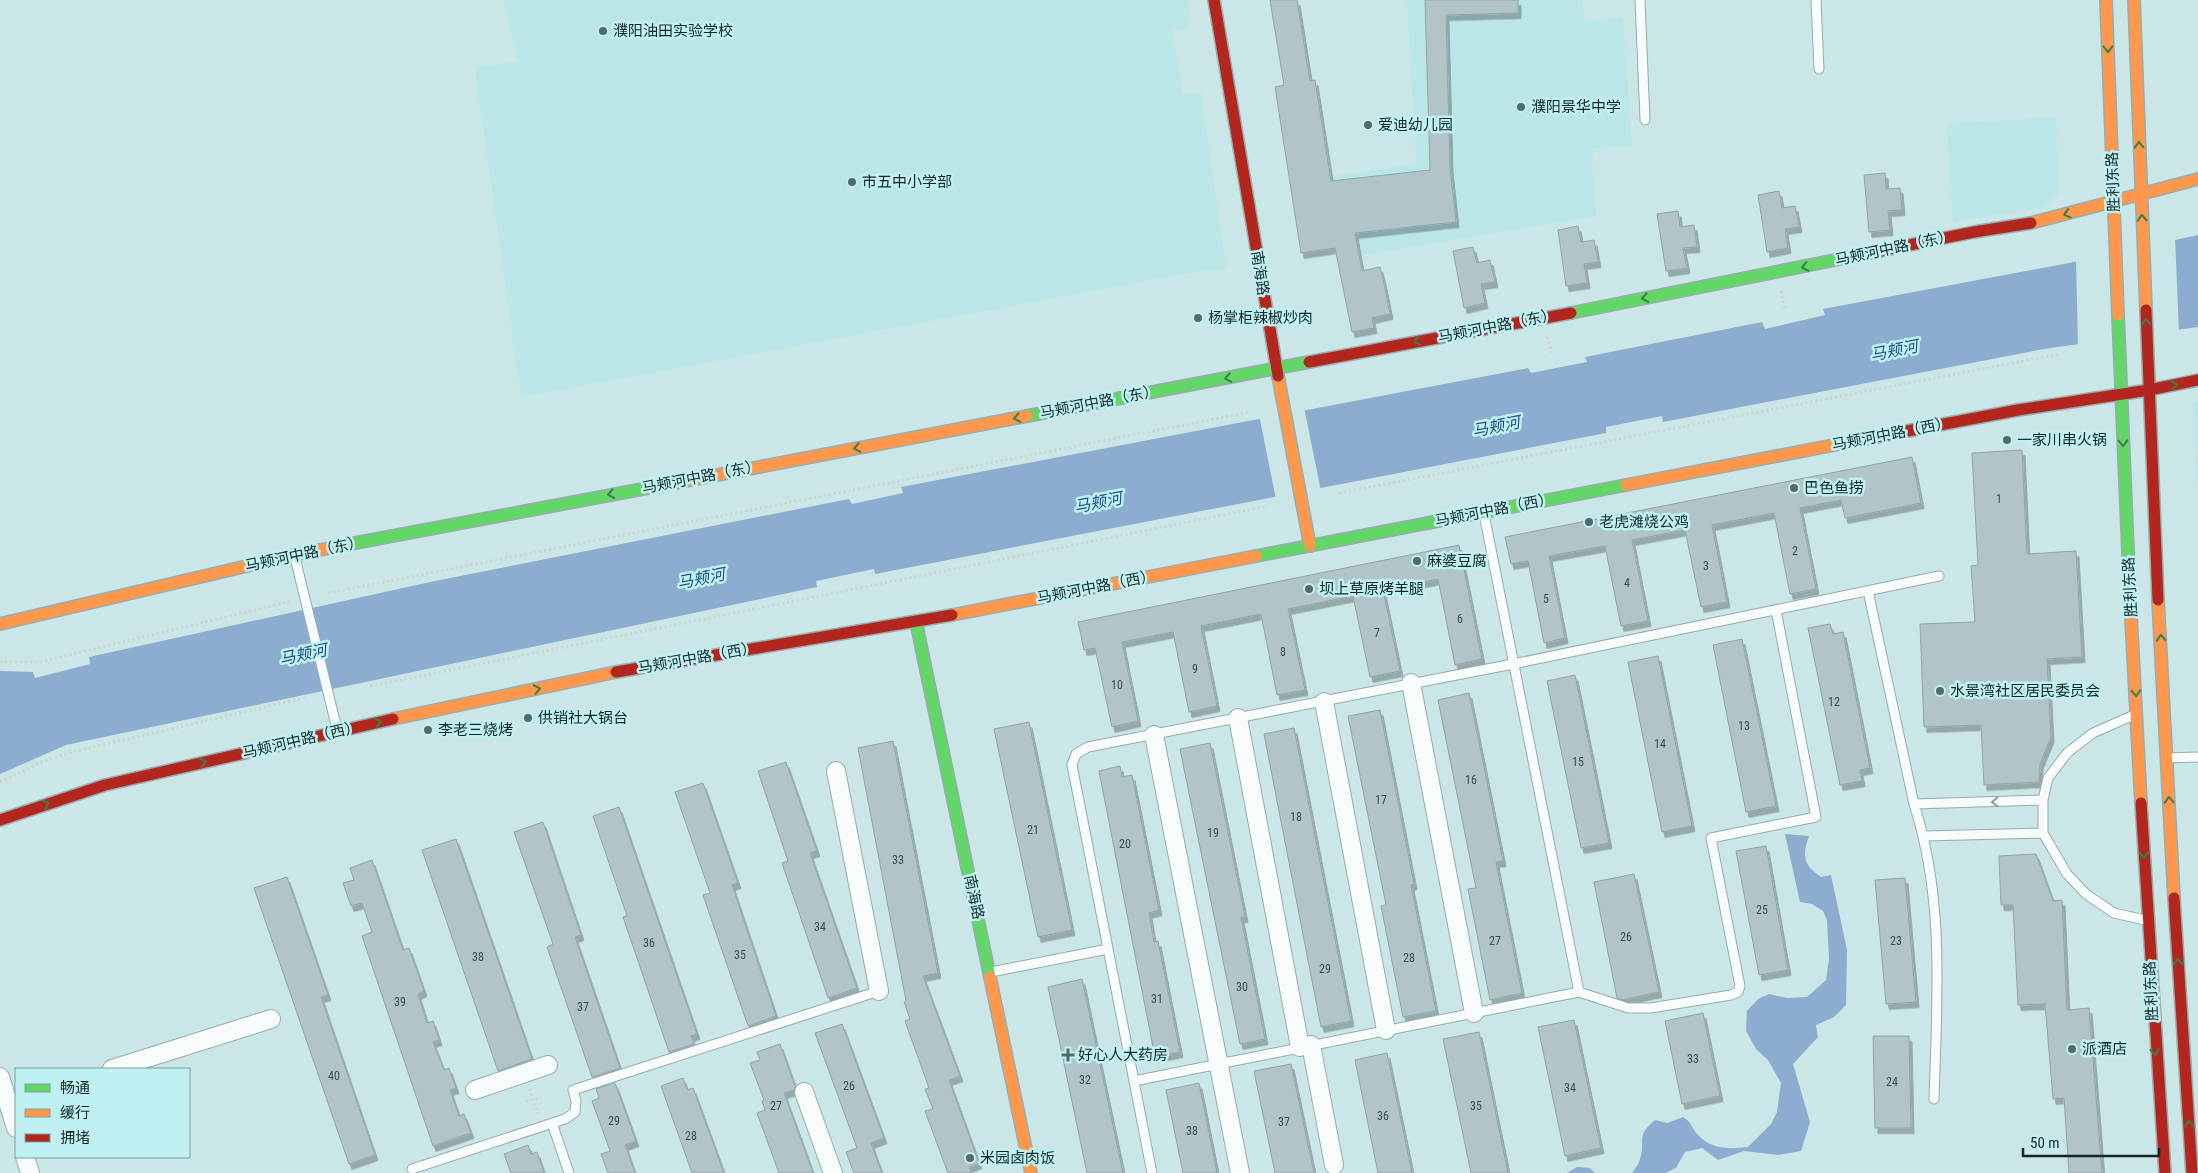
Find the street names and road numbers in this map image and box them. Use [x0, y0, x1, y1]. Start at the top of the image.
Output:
street label: 胜利东路 [2103, 152, 2123, 212]
street label: 马颊河中路（东） [1833, 227, 1955, 269]
street label: 南海路 [1248, 249, 1272, 297]
street label: 马颊河中路（东） [1436, 306, 1558, 346]
street label: 马颊河中路（东） [1038, 382, 1160, 422]
street label: 马颊河中路（西） [1830, 414, 1952, 454]
street label: 马颊河中路（东） [640, 457, 762, 497]
street label: 马颊河中路（西） [1433, 490, 1555, 530]
street label: 马颊河中路（东） [243, 533, 365, 575]
street label: 胜利东路 [2119, 557, 2141, 617]
street label: 马颊河中路（西） [1035, 567, 1157, 607]
street label: 马颊河中路（西） [636, 639, 758, 677]
street label: 马颊河中路（西） [241, 718, 361, 762]
street label: 南海路 [961, 873, 987, 921]
street label: 胜利东路 [2140, 961, 2162, 1021]

